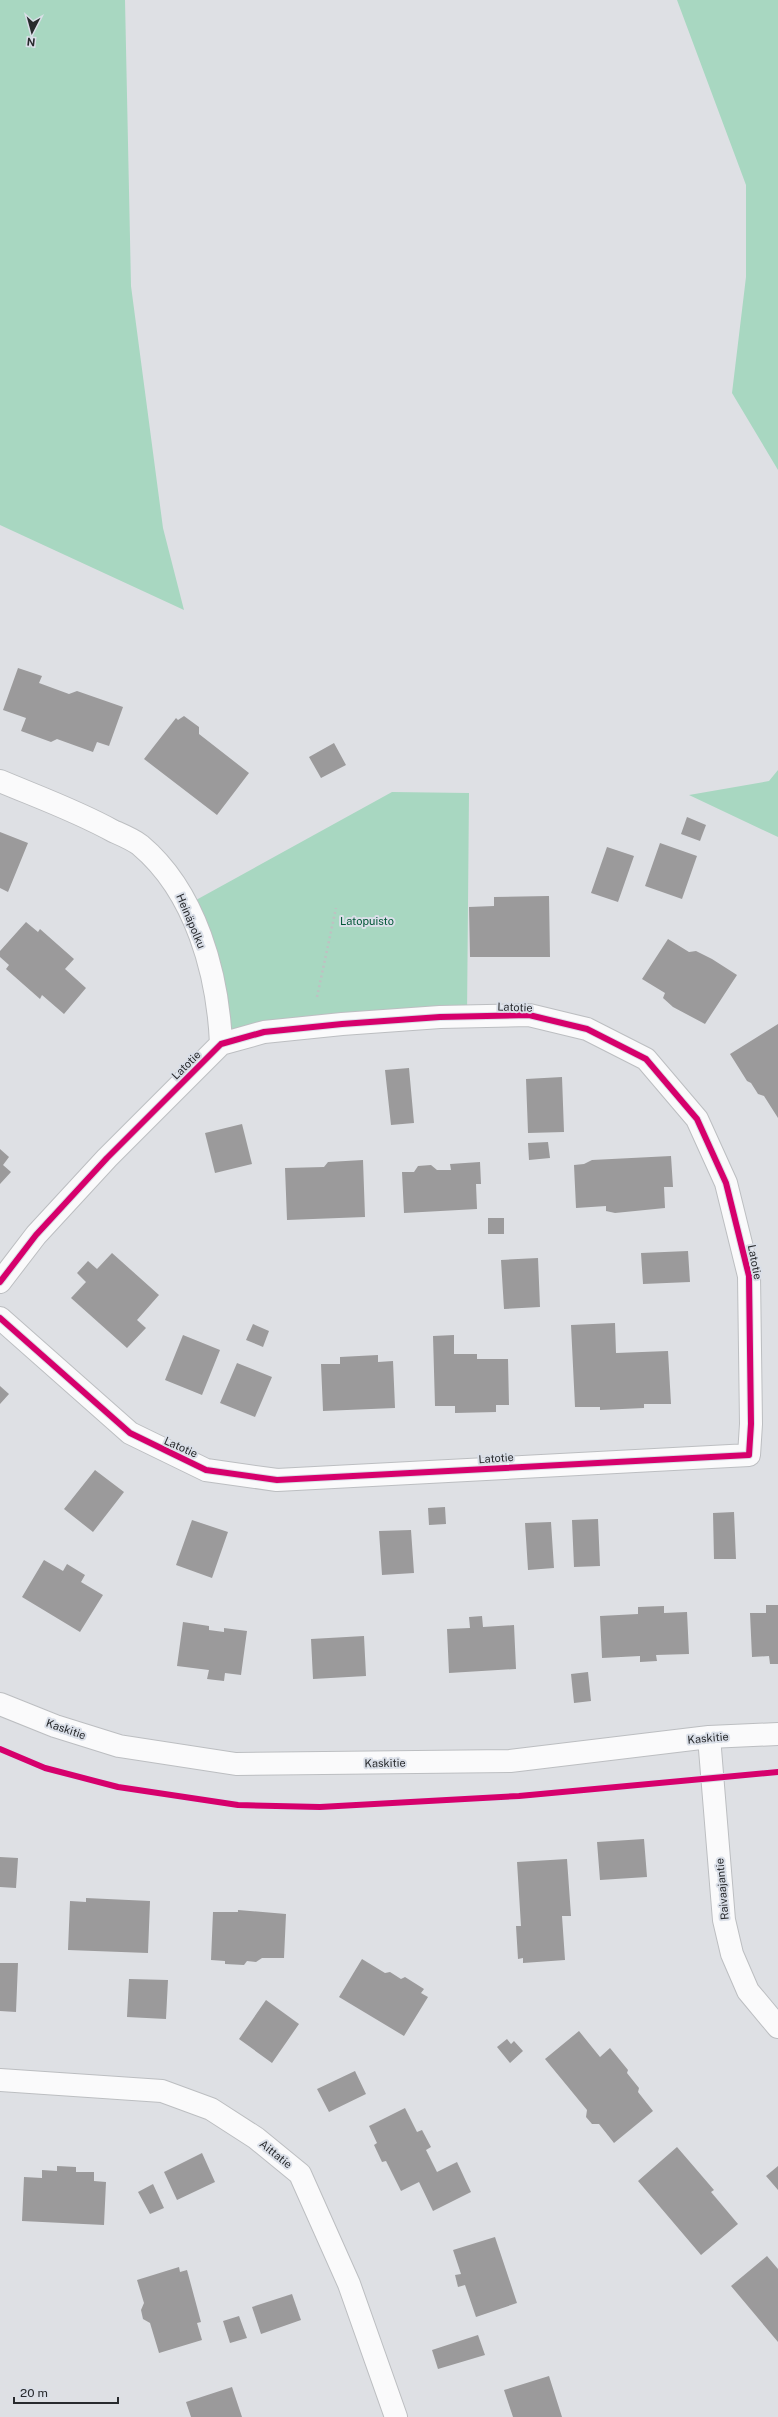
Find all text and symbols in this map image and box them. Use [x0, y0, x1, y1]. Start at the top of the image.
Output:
north arrow [12, 12, 52, 52]
text: N [26, 36, 36, 48]
street label: Heinäpolku [174, 892, 208, 950]
park label: Latopuisto [340, 915, 394, 927]
street label: Latotie [497, 1000, 533, 1014]
street label: Latotie [169, 1048, 203, 1082]
street label: Latotie [746, 1244, 764, 1280]
street label: Latotie [162, 1434, 200, 1460]
street label: Latotie [478, 1451, 514, 1465]
street label: Kaskitie [45, 1717, 87, 1741]
street label: Kaskitie [687, 1730, 729, 1746]
street label: Kaskitie [364, 1757, 406, 1769]
street label: Raivaajantie [713, 1858, 731, 1920]
street label: Aittatie [258, 2138, 294, 2170]
scale bar [14, 2379, 118, 2405]
text: 20 m [20, 2386, 48, 2400]

